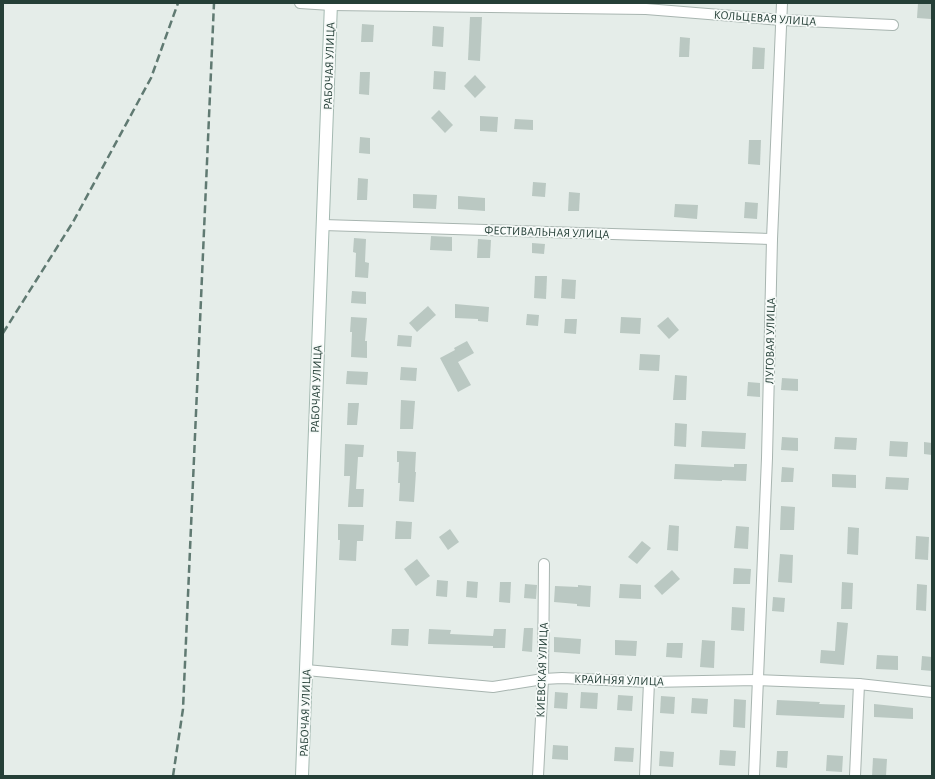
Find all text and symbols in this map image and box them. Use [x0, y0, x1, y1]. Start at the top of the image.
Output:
street label: КОЛЬЦЕВАЯ УЛИЦА [713, 8, 817, 28]
street label: РАБОЧАЯ УЛИЦА [321, 22, 337, 110]
street label: ФЕСТИВАЛЬНАЯ УЛИЦА [484, 224, 610, 240]
street label: ЛУГОВАЯ УЛИЦА [763, 298, 777, 384]
street label: РАБОЧАЯ УЛИЦА [308, 345, 324, 433]
street label: КИЕВСКАЯ УЛИЦА [534, 622, 550, 718]
street label: РАБОЧАЯ УЛИЦА [297, 669, 313, 757]
street label: КРАЙНЯЯ УЛИЦА [574, 671, 664, 688]

